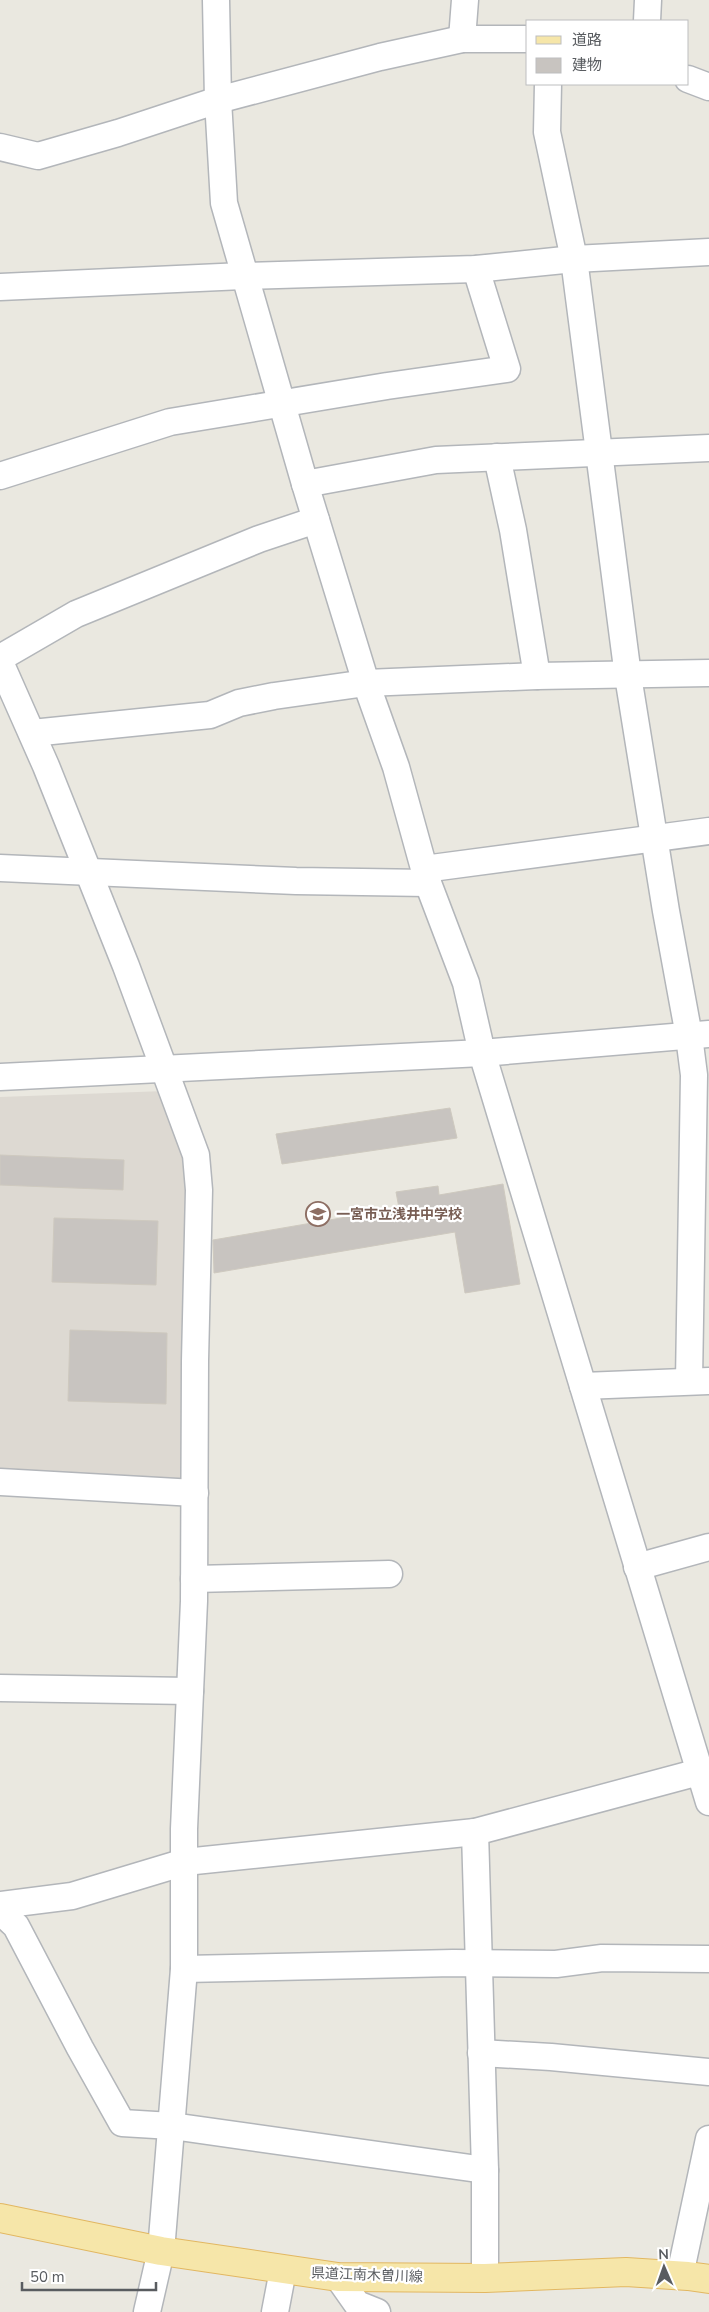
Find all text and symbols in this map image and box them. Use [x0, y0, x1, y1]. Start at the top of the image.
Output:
legend [526, 20, 689, 85]
text: 道路 [572, 30, 602, 50]
text: 建物 [572, 55, 602, 75]
school or university icon: 一宮市立浅井中学校 [305, 1201, 331, 1227]
place label: 一宮市立浅井中学校 [336, 1205, 462, 1224]
north arrow [639, 2242, 689, 2292]
text: N [658, 2245, 669, 2264]
scale bar [22, 2260, 156, 2292]
street label: 県道江南木曽川線 [311, 2264, 423, 2286]
text: 50 m [30, 2267, 65, 2287]

